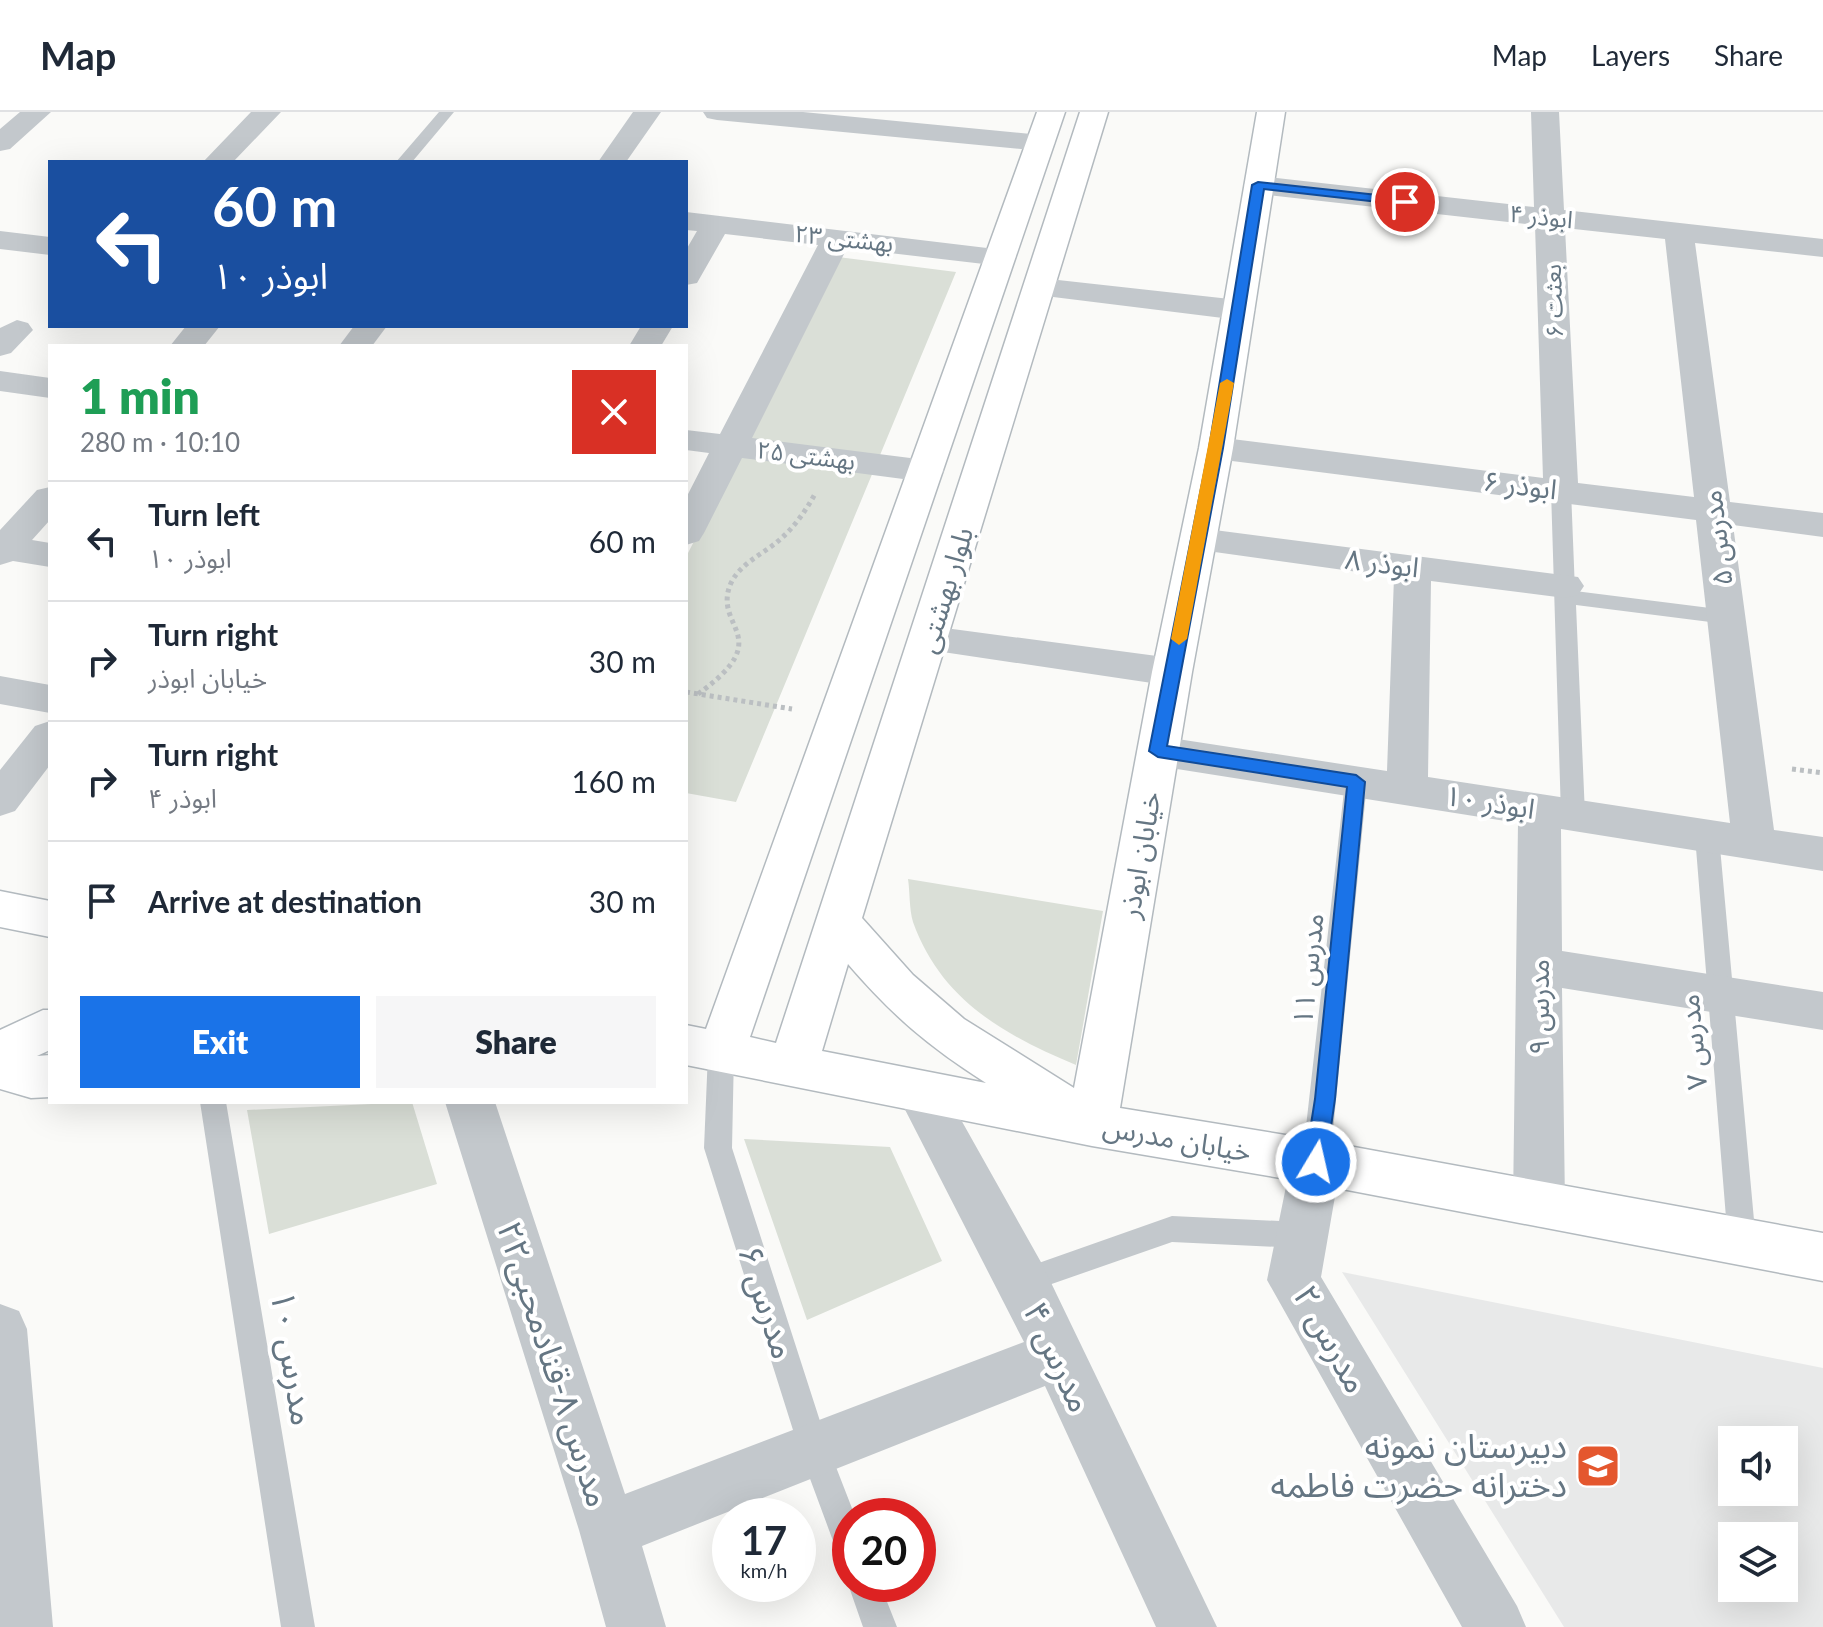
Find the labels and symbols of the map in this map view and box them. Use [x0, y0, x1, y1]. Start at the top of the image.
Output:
pin [1371, 168, 1439, 236]
street label: ابوذر ۴ [1508, 198, 1574, 234]
street label: بهشتی ۲۳ [793, 218, 895, 257]
street label: بعثت ۶ [1537, 264, 1568, 339]
street label: بهشتی ۲۵ [755, 434, 857, 475]
street label: ابوذر ۶ [1481, 463, 1559, 506]
street label: مدرس ۵ [1693, 488, 1740, 588]
street label: بلوار بهشتی [909, 523, 980, 657]
street label: ابوذر ۸ [1343, 541, 1421, 584]
street label: ابوذر ۱۰ [1443, 777, 1537, 826]
street label: خیابان ابوذر [1111, 789, 1168, 922]
street label: مدرس ۱۱ [1284, 911, 1331, 1027]
street label: مدرس ۹ [1521, 959, 1556, 1055]
street label: مدرس ۷ [1671, 993, 1714, 1091]
street label: خیابان مدرس [1100, 1108, 1254, 1169]
position arrow [1274, 1120, 1358, 1204]
street label: مدرس ۸-قنادمحبی۲۲ [489, 1216, 621, 1512]
street label: مدرس ۶ [730, 1240, 806, 1364]
street label: مدرس ۲ [1285, 1277, 1379, 1400]
street label: مدرس ۱۰ [263, 1287, 325, 1428]
street label: مدرس ۴ [1015, 1295, 1103, 1418]
place label: دبیرستان نمونه دخترانه حضرت فاطمه [1270, 1424, 1567, 1505]
school or university icon: دبیرستان نمونه دخترانه حضرت فاطمه [1574, 1442, 1622, 1490]
speed limit sign: 20 [832, 1498, 936, 1602]

